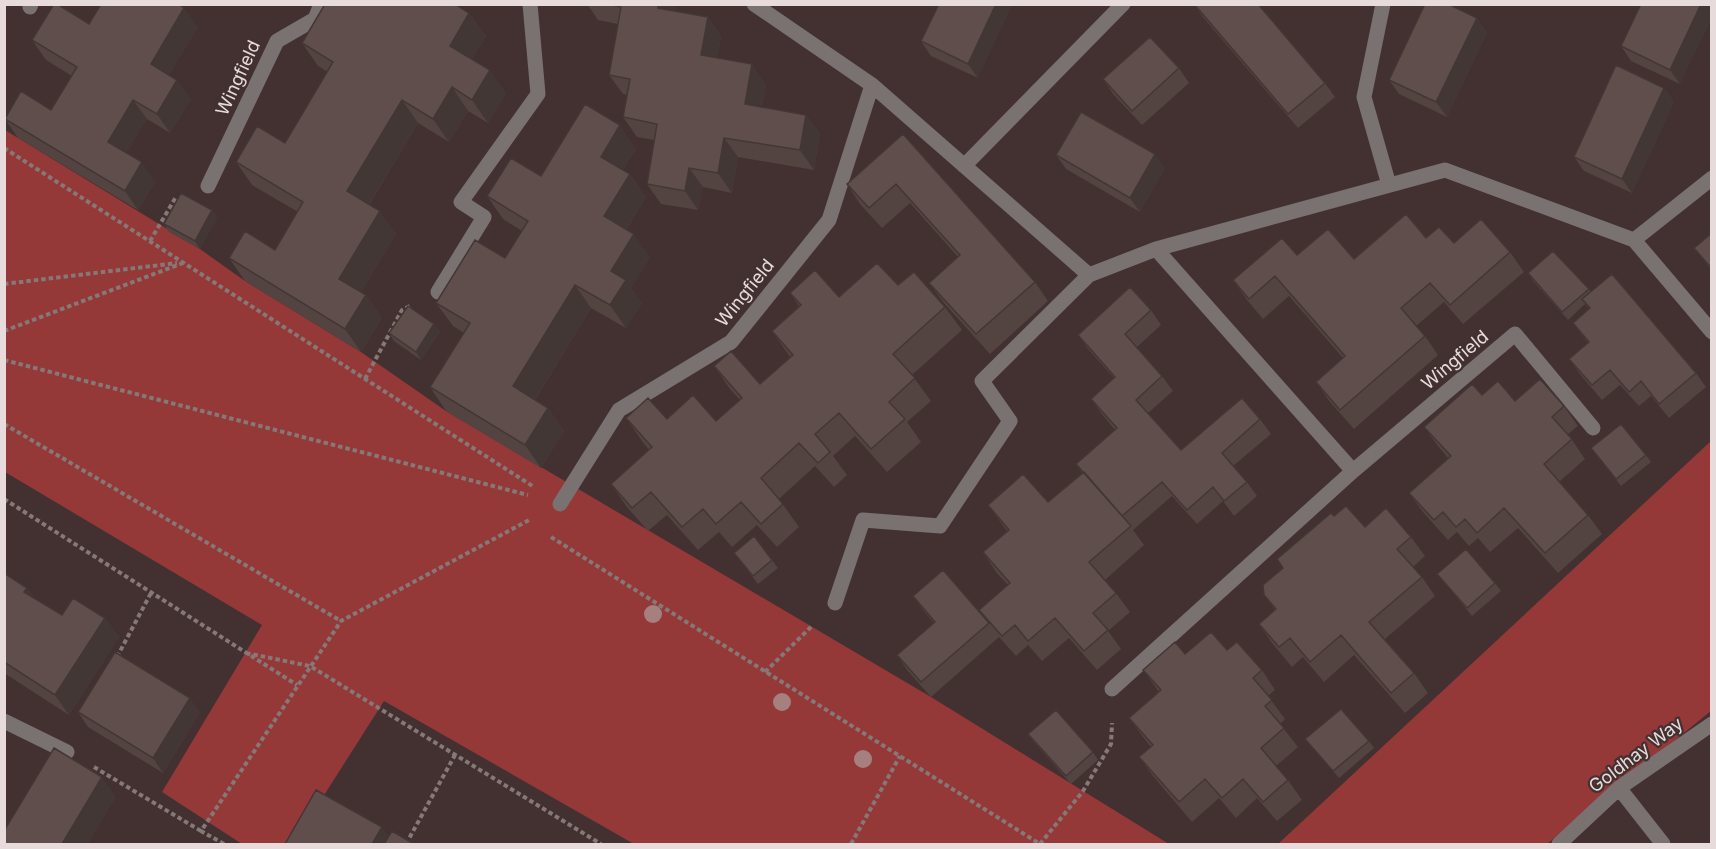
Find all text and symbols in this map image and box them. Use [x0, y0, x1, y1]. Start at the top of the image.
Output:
street label: Wingfield [211, 37, 264, 119]
street label: Wingfield [711, 255, 778, 331]
street label: Wingfield [1417, 326, 1492, 394]
street label: Goldhay Way [1585, 712, 1687, 797]

